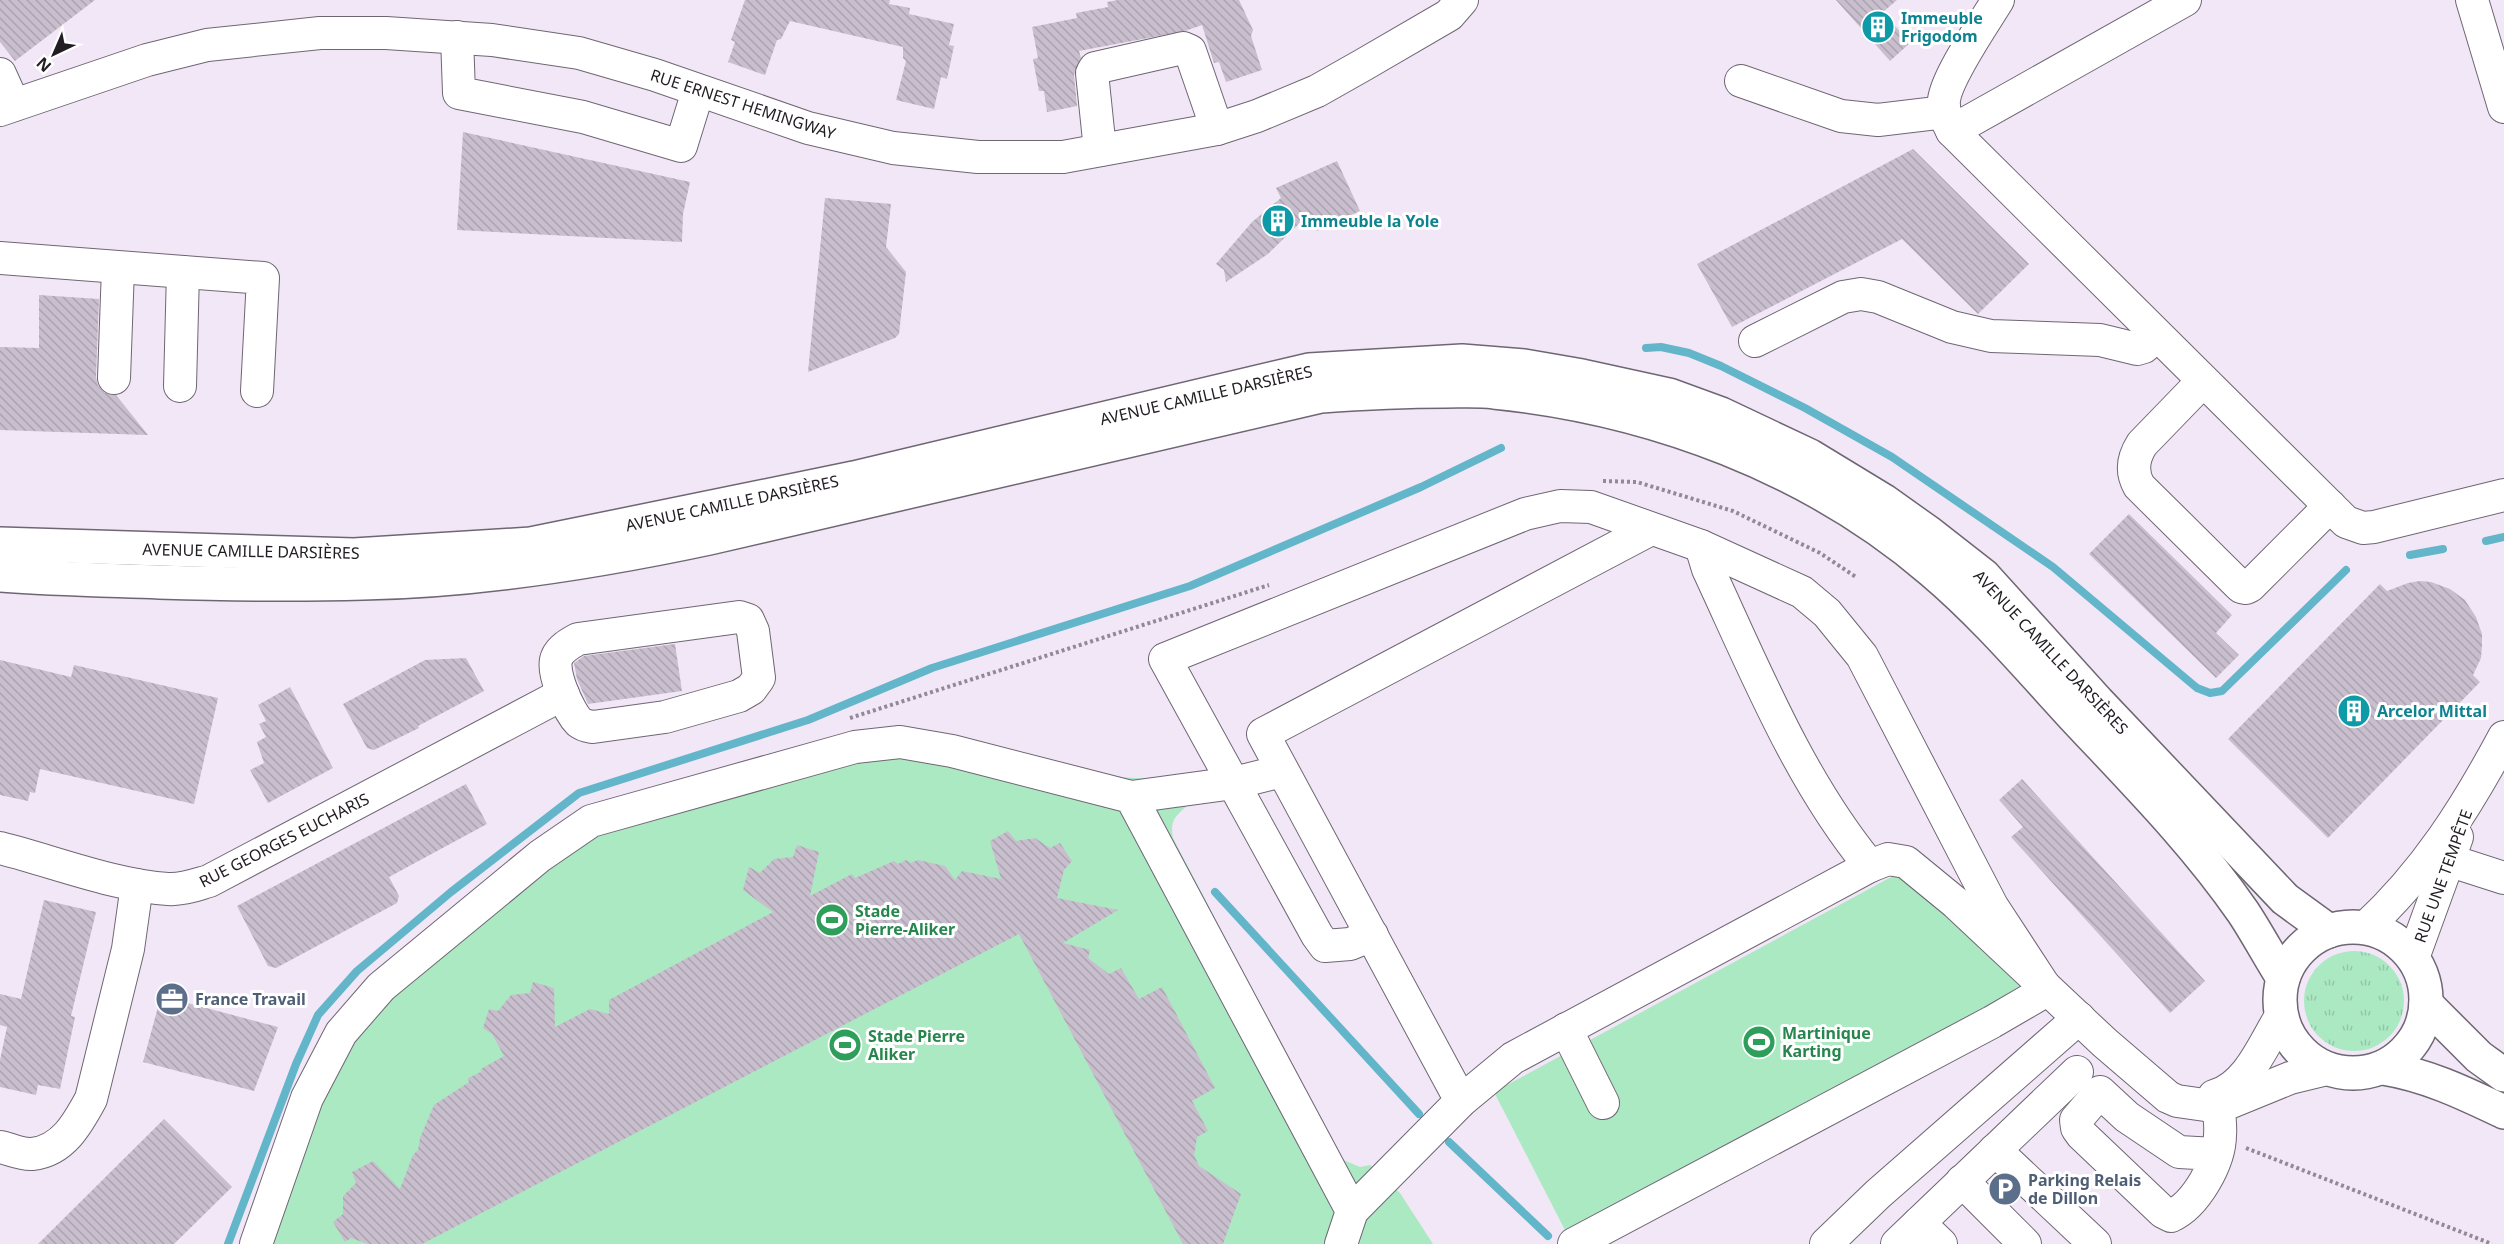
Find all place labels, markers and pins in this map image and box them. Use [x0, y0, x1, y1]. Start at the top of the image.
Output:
place label: Immeuble Frigodom [1901, 7, 1983, 47]
building icon: Immeuble Frigodom [1860, 9, 1896, 45]
building icon: Immeuble la Yole [1260, 203, 1296, 239]
place label: Immeuble la Yole [1301, 210, 1439, 232]
building icon: Arcelor Mittal [2336, 693, 2372, 729]
place label: Arcelor Mittal [2377, 700, 2487, 722]
place label: Stade Pierre-Aliker [855, 900, 955, 940]
sports icon: Stade Pierre-Aliker [814, 902, 850, 938]
office icon: France Travail [154, 981, 190, 1017]
place label: France Travail [195, 988, 306, 1010]
place label: Martinique Karting [1782, 1022, 1871, 1062]
sports icon: Martinique Karting [1741, 1024, 1777, 1060]
place label: Stade Pierre Aliker [868, 1025, 965, 1065]
sports icon: Stade Pierre Aliker [827, 1027, 863, 1063]
place label: Parking Relais de Dillon [2028, 1169, 2141, 1209]
parking icon: Parking Relais de Dillon [1987, 1171, 2023, 1207]

